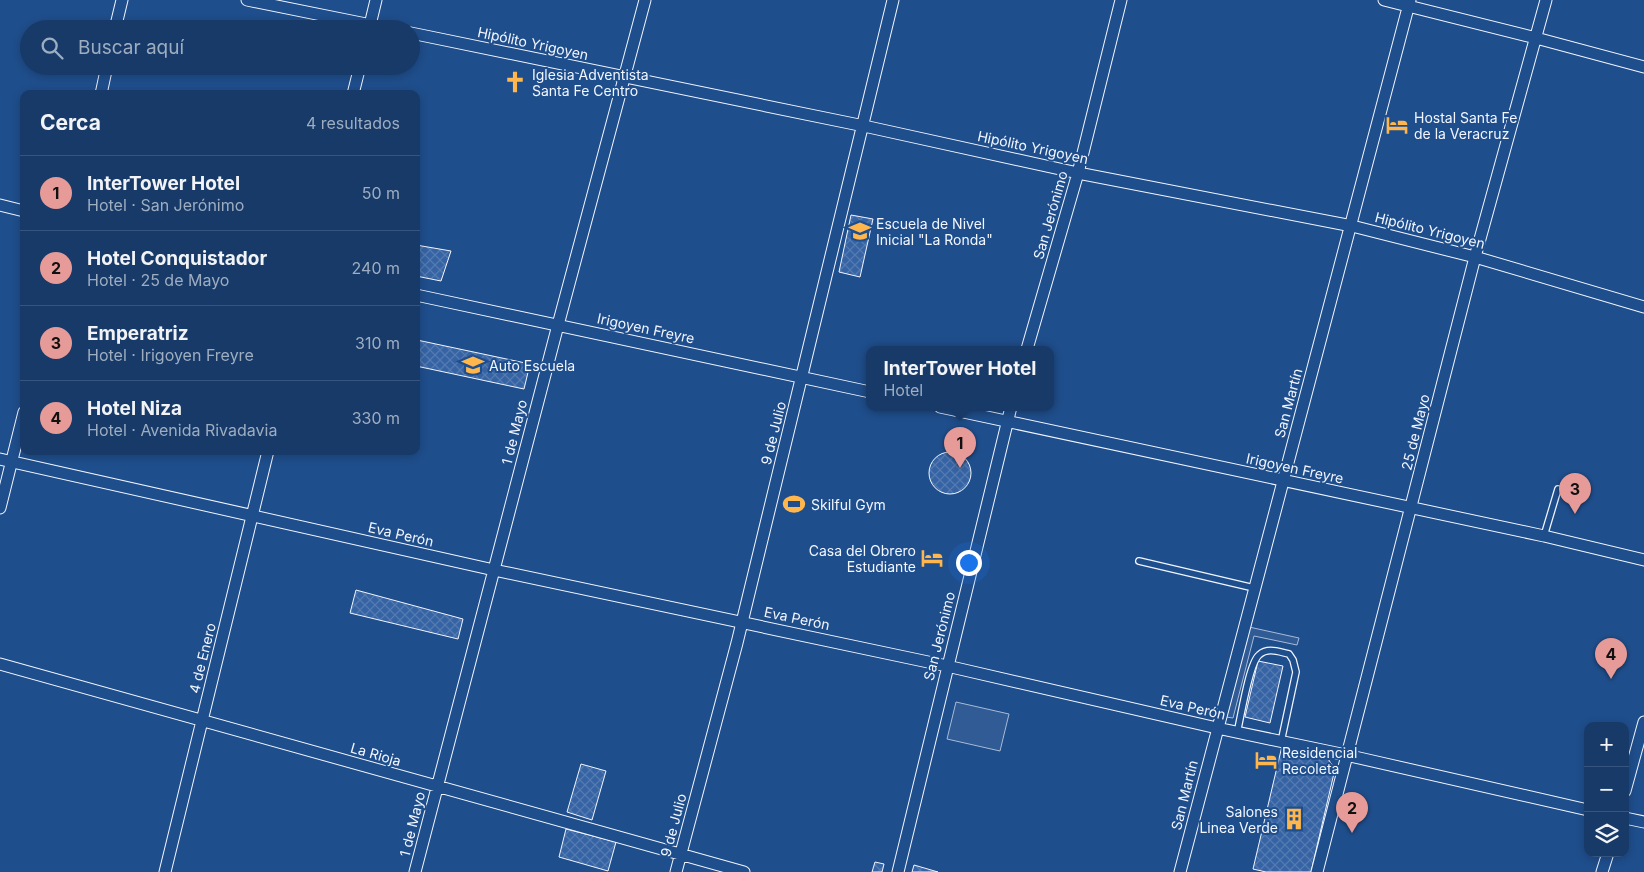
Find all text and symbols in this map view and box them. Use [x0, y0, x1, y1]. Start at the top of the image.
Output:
search box [20, 20, 420, 75]
street label: Hipólito Yrigoyen [476, 23, 590, 63]
icon: search [38, 34, 66, 62]
text: Buscar aquí [78, 36, 184, 59]
place label: Iglesia Adventista Santa Fe Centro [532, 66, 649, 99]
church icon: Iglesia Adventista Santa Fe Centro [502, 69, 528, 95]
place label: Hostal Santa Fe de la Veracruz [1414, 109, 1517, 142]
text: Cerca [40, 110, 101, 135]
hotel icon: Hostal Santa Fe de la Veracruz [1384, 112, 1410, 138]
text: 4 resultados [306, 113, 400, 133]
street label: Hipólito Yrigoyen [976, 127, 1090, 167]
street label: San Jerónimo [1029, 169, 1071, 261]
text: InterTower Hotel [87, 172, 240, 195]
text: 1 [53, 183, 59, 203]
text: 50 m [362, 183, 400, 203]
text: Hotel · San Jerónimo [87, 195, 244, 215]
street label: Hipólito Yrigoyen [1373, 208, 1487, 252]
place label: Escuela de Nivel Inicial "La Ronda" [876, 215, 993, 248]
school or university icon: Escuela de Nivel Inicial "La Ronda" [847, 218, 873, 244]
text: Hotel Conquistador [87, 247, 267, 270]
text: 2 [51, 258, 61, 278]
text: 240 m [352, 258, 400, 278]
text: Hotel · 25 de Mayo [87, 270, 229, 290]
street label: Irigoyen Freyre [596, 309, 696, 347]
text: Emperatriz [87, 322, 189, 345]
text: 3 [51, 333, 61, 353]
text: 310 m [355, 333, 400, 353]
text: Hotel · Irigoyen Freyre [87, 345, 254, 365]
popup [866, 346, 1054, 411]
school or university icon: Auto Escuela [460, 352, 486, 378]
place label: Auto Escuela [489, 357, 575, 374]
text: InterTower Hotel [883, 357, 1037, 380]
street label: San Martín [1271, 366, 1305, 440]
text: Hotel [883, 380, 923, 400]
street label: 25 de Mayo [1397, 392, 1433, 472]
text: Hotel Niza [87, 397, 182, 420]
street label: 1 de Mayo [498, 398, 530, 466]
street label: 9 de Julio [757, 400, 789, 466]
text: 4 [51, 408, 61, 428]
text: 330 m [352, 408, 400, 428]
text: Hotel · Avenida Rivadavia [87, 420, 277, 440]
pin: 1 [944, 427, 976, 468]
street label: Irigoyen Freyre [1245, 449, 1345, 487]
pin: 3 [1559, 473, 1591, 514]
sports icon: Skilful Gym [781, 491, 807, 517]
place label: Skilful Gym [811, 496, 886, 513]
street label: Eva Perón [367, 518, 435, 550]
place label: Casa del Obrero Estudiante [809, 542, 916, 575]
hotel icon: Casa del Obrero Estudiante [919, 545, 945, 571]
your location [956, 550, 982, 576]
street label: San Jerónimo [920, 590, 958, 682]
street label: Eva Perón [763, 603, 831, 633]
street label: 4 de Enero [185, 621, 219, 695]
pin: 4 [1595, 638, 1627, 679]
street label: Eva Perón [1159, 691, 1227, 723]
map controls [1584, 722, 1629, 857]
button: + [1584, 722, 1629, 767]
street label: La Rioja [349, 739, 403, 769]
place label: Residencial Recoleta [1282, 744, 1357, 777]
hotel icon: Residencial Recoleta [1253, 747, 1279, 773]
street label: San Martín [1167, 758, 1201, 832]
button: − [1584, 767, 1629, 812]
street label: 1 de Mayo [396, 790, 428, 858]
street label: 9 de Julio [656, 792, 690, 858]
pin: 2 [1336, 792, 1368, 833]
place label: Salones Linea Verde [1199, 803, 1278, 836]
building icon: Salones Linea Verde [1281, 806, 1307, 832]
button: layers [1584, 812, 1629, 857]

